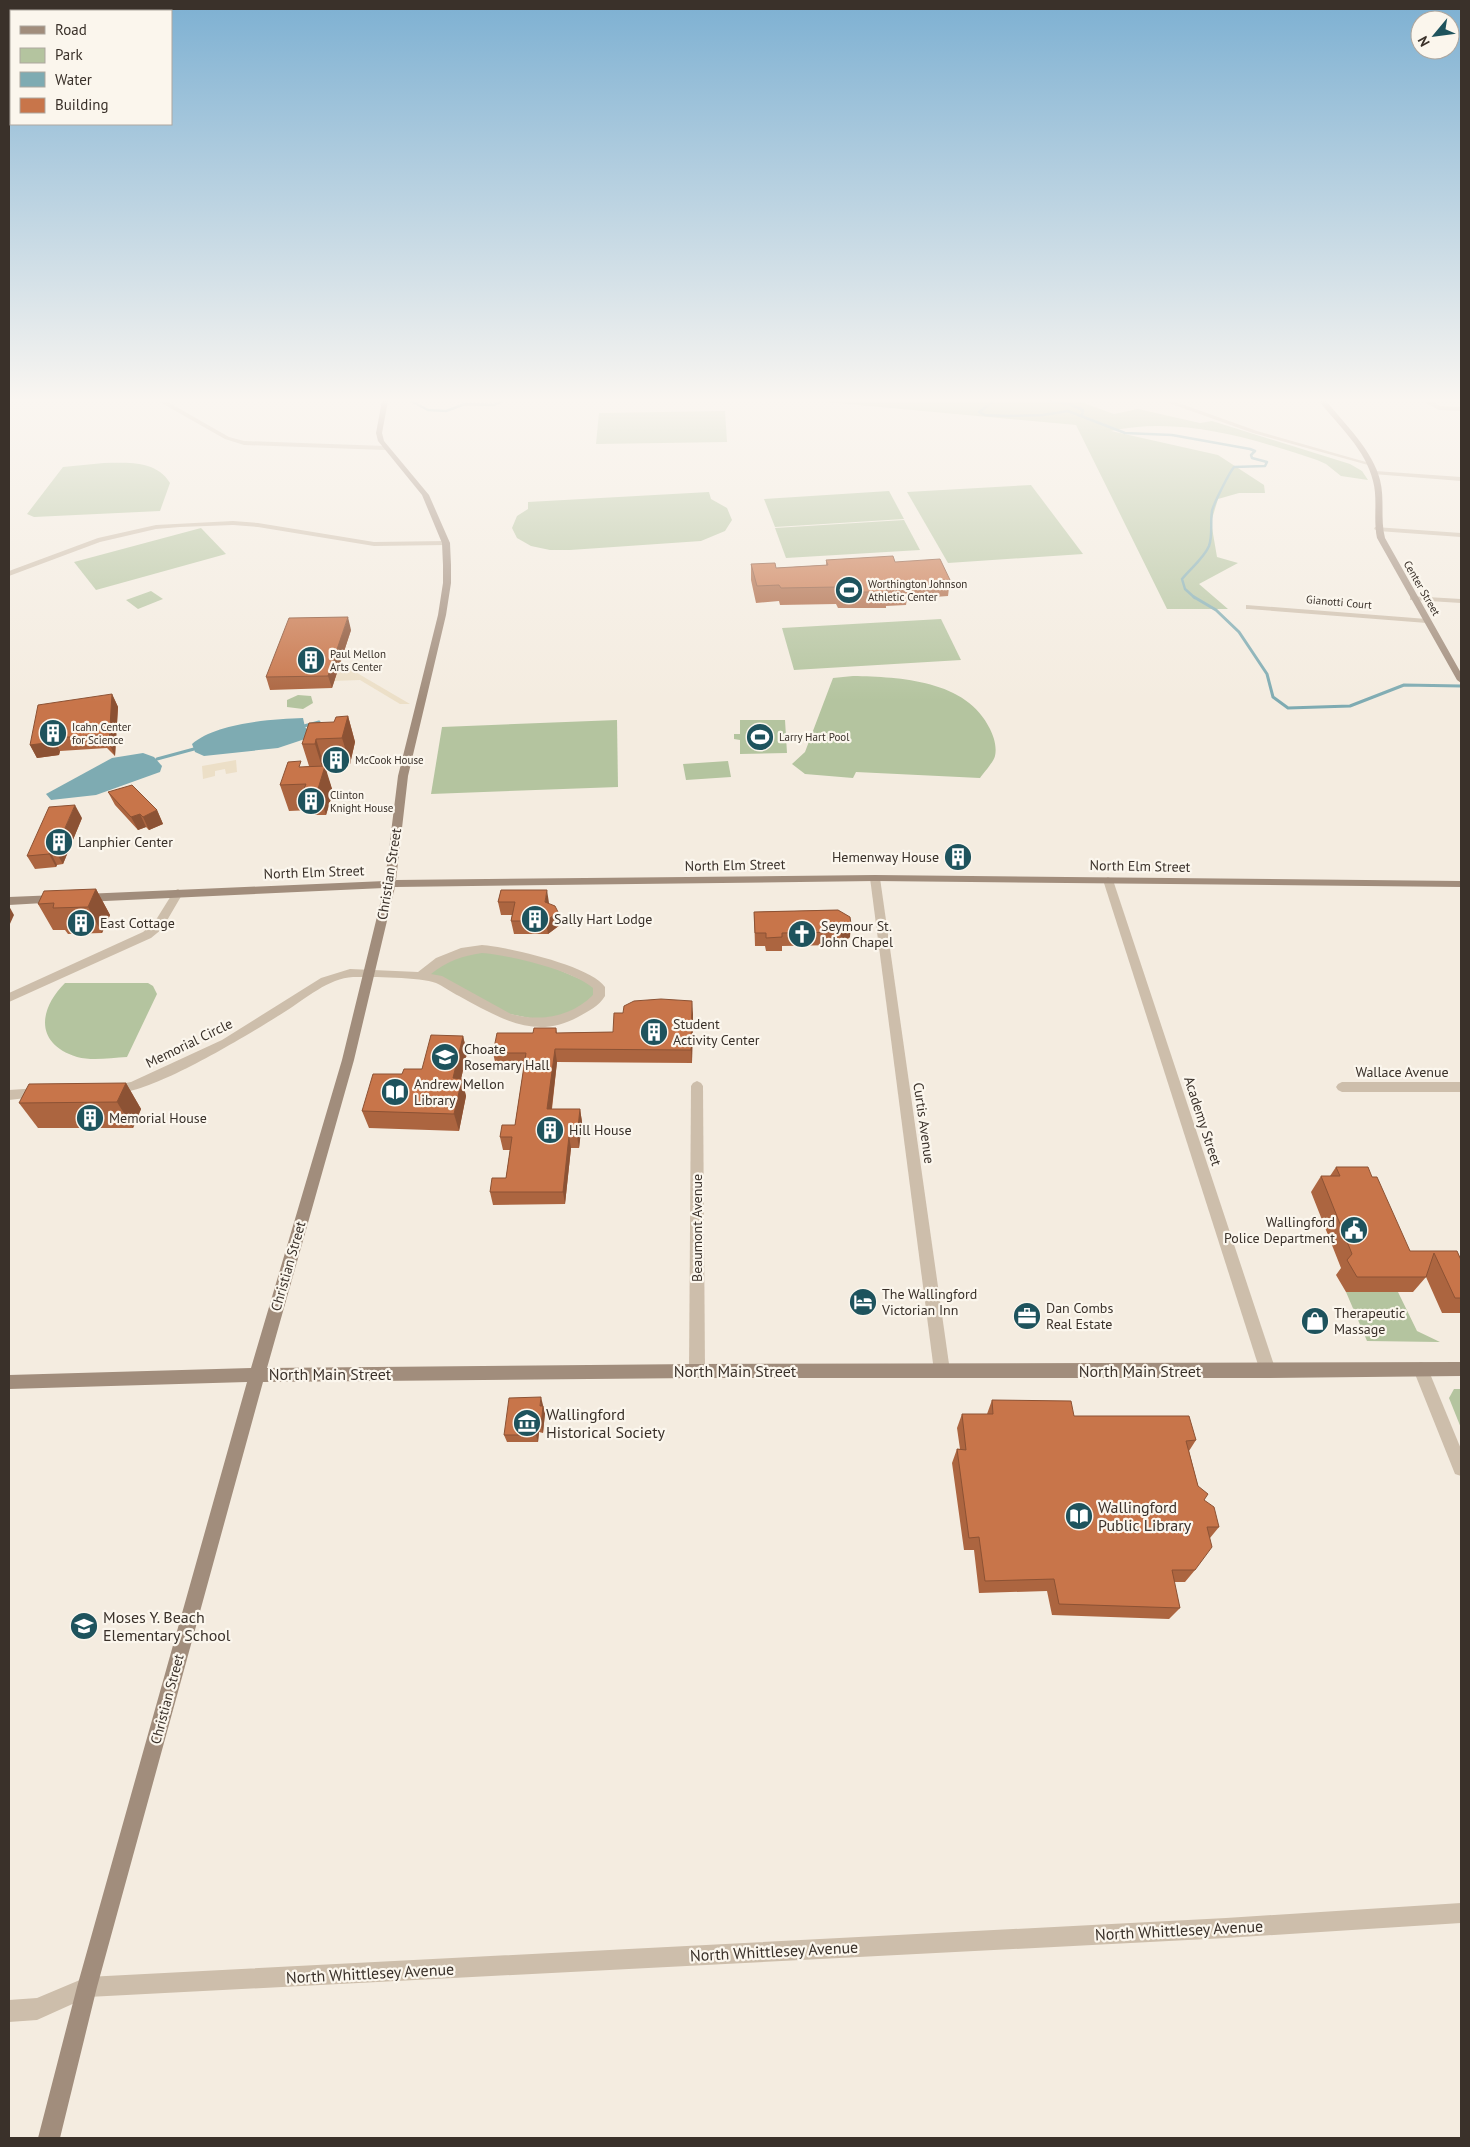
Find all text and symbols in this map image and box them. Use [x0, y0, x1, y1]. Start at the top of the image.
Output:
legend [10, 10, 172, 125]
north arrow [1410, 10, 1460, 60]
text: Road [55, 20, 87, 39]
text: N [1414, 33, 1434, 50]
text: Park [55, 45, 83, 64]
text: Water [55, 70, 92, 89]
text: Building [55, 95, 109, 114]
street label: Center Street [1401, 558, 1444, 618]
sports icon: Worthington Johnson Athletic Center [834, 575, 864, 605]
place label: Worthington Johnson Athletic Center [868, 577, 967, 604]
street label: Gianotti Court [1306, 592, 1373, 612]
building icon: Paul Mellon Arts Center [296, 645, 326, 675]
place label: Paul Mellon Arts Center [330, 647, 386, 674]
building icon: Icahn Center for Science [38, 718, 68, 748]
place label: Icahn Center for Science [72, 720, 131, 747]
sports icon: Larry Hart Pool [745, 722, 775, 752]
place label: Larry Hart Pool [779, 730, 850, 744]
building icon: McCook House [321, 745, 351, 775]
place label: McCook House [355, 753, 424, 767]
building icon: Clinton Knight House [296, 786, 326, 816]
place label: Clinton Knight House [330, 788, 394, 815]
building icon: Lanphier Center [44, 827, 74, 857]
street label: Christian Street [373, 827, 405, 921]
place label: Lanphier Center [78, 833, 173, 851]
building icon: Hemenway House [943, 842, 973, 872]
place label: Hemenway House [832, 848, 939, 866]
street label: North Elm Street [684, 855, 786, 875]
street label: North Elm Street [1089, 856, 1191, 876]
street label: North Elm Street [263, 861, 365, 883]
building icon: Sally Hart Lodge [520, 904, 550, 934]
building icon: East Cottage [66, 908, 96, 938]
place label: Sally Hart Lodge [554, 910, 652, 928]
place label: East Cottage [100, 914, 175, 932]
place label: Seymour St. John Chapel [820, 917, 893, 951]
church icon: Seymour St. John Chapel [787, 919, 817, 949]
street label: Memorial Circle [143, 1014, 235, 1072]
place label: Student Activity Center [673, 1015, 760, 1049]
building icon: Student Activity Center [639, 1017, 669, 1047]
place label: Choate Rosemary Hall [464, 1040, 550, 1074]
school or university icon: Choate Rosemary Hall [430, 1042, 460, 1072]
street label: Wallace Avenue [1355, 1063, 1449, 1081]
street label: Academy Street [1180, 1074, 1226, 1168]
place label: Andrew Mellon Library [414, 1075, 504, 1109]
library icon: Andrew Mellon Library [380, 1077, 410, 1107]
street label: Curtis Avenue [909, 1081, 939, 1165]
building icon: Memorial House [75, 1103, 105, 1133]
place label: Memorial House [109, 1109, 207, 1127]
building icon: Hill House [535, 1115, 565, 1145]
place label: Hill House [569, 1121, 632, 1139]
street label: Beaumont Avenue [688, 1174, 706, 1282]
place label: Wallingford Police Department [1224, 1213, 1335, 1247]
public building icon: Wallingford Police Department [1339, 1215, 1369, 1245]
street label: Christian Street [267, 1219, 309, 1313]
place label: The Wallingford Victorian Inn [881, 1285, 977, 1319]
hotel icon: The Wallingford Victorian Inn [848, 1287, 878, 1317]
place label: Dan Combs Real Estate [1046, 1299, 1113, 1333]
office icon: Dan Combs Real Estate [1012, 1301, 1042, 1331]
place label: Therapeutic Massage [1334, 1304, 1405, 1338]
shop icon: Therapeutic Massage [1300, 1306, 1330, 1336]
street label: North Main Street [674, 1361, 797, 1381]
street label: North Main Street [1079, 1361, 1202, 1381]
street label: North Main Street [269, 1364, 392, 1384]
place label: Wallingford Historical Society [546, 1404, 666, 1442]
museum icon: Wallingford Historical Society [512, 1408, 542, 1438]
place label: Wallingford Public Library [1098, 1497, 1192, 1535]
library icon: Wallingford Public Library [1064, 1501, 1094, 1531]
place label: Moses Y. Beach Elementary School [103, 1607, 231, 1645]
school or university icon: Moses Y. Beach Elementary School [69, 1611, 99, 1641]
street label: Christian Street [146, 1652, 188, 1746]
street label: North Whittlesey Avenue [1094, 1916, 1264, 1944]
street label: North Whittlesey Avenue [689, 1937, 859, 1965]
street label: North Whittlesey Avenue [285, 1959, 455, 1987]

